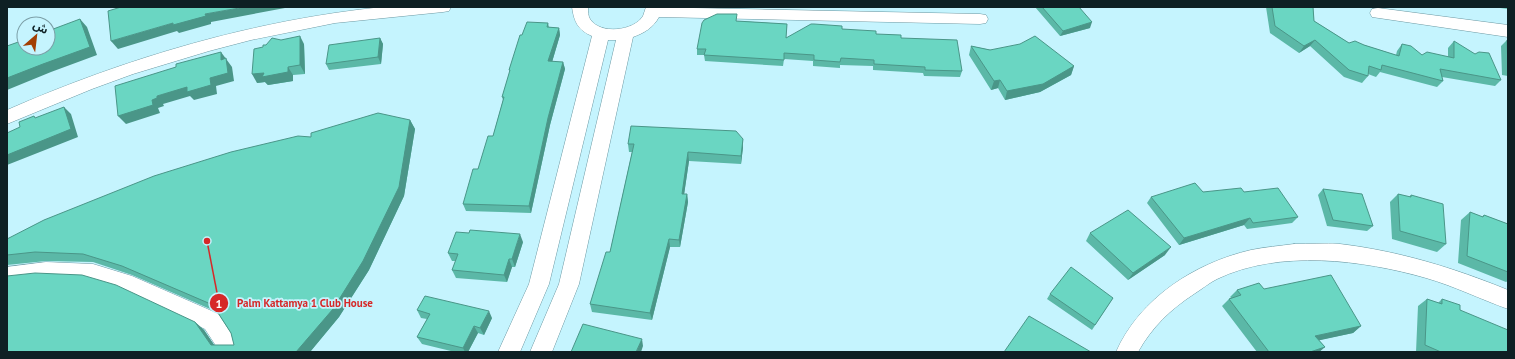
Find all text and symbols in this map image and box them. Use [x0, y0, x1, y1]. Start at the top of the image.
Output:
north arrow [16, 16, 56, 56]
text: ش [31, 17, 51, 37]
callout: Palm Kattamya 1 Club House [209, 292, 381, 315]
text: 1 [216, 296, 222, 311]
text: Palm Kattamya 1 Club House [237, 296, 373, 310]

